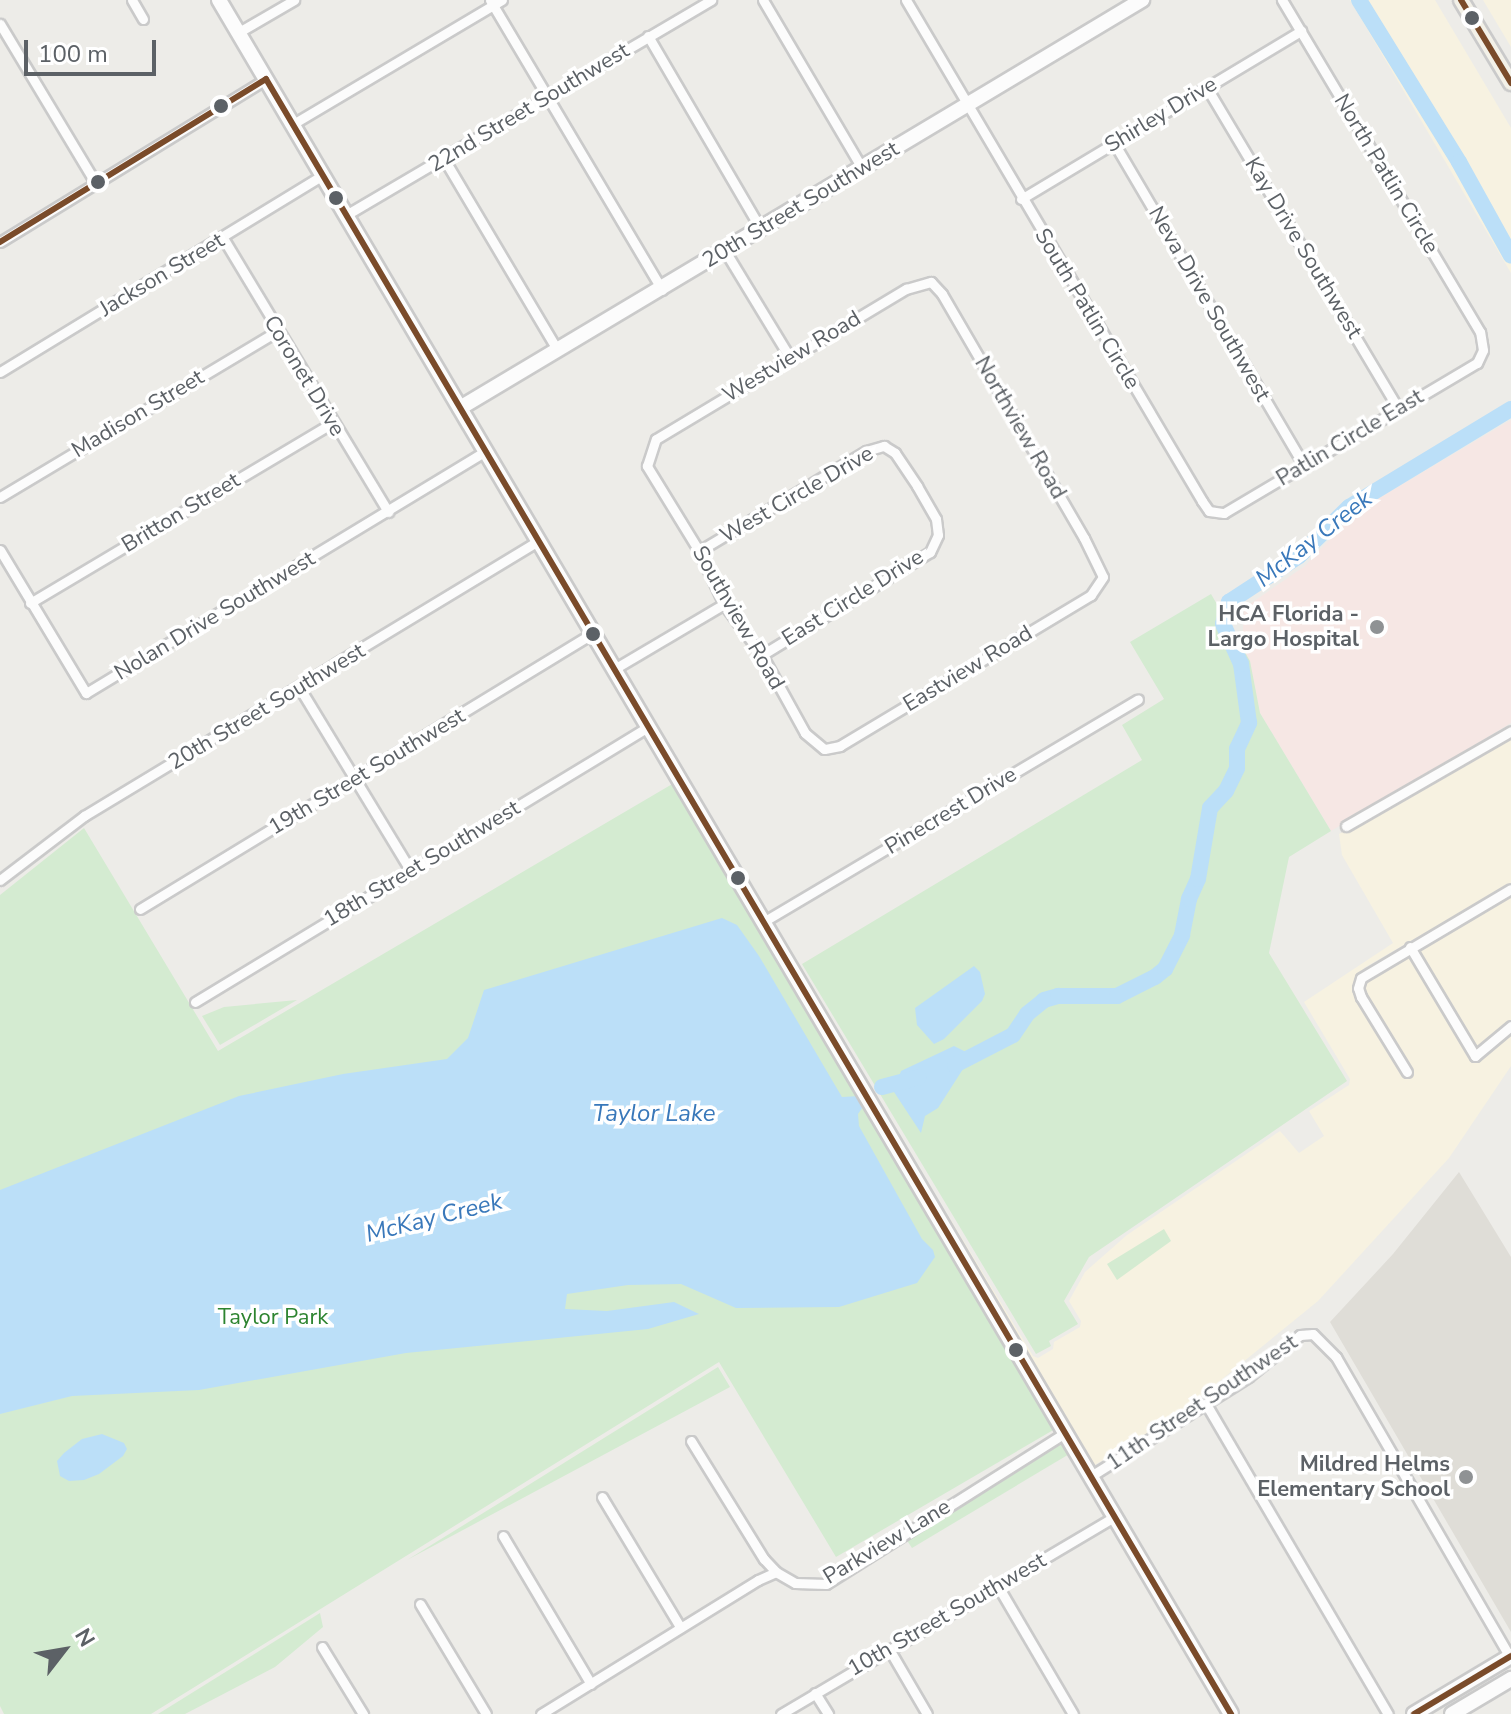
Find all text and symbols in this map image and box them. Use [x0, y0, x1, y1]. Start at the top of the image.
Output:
unlabelled marker [1464, 10, 1480, 26]
scale bar [28, 24, 160, 74]
text: 100 m [38, 38, 108, 70]
street label: 22nd Street Southwest [424, 38, 634, 178]
street label: Shirley Drive [1100, 71, 1222, 159]
street label: North Patlin Circle [1328, 90, 1444, 258]
unlabelled marker [213, 98, 229, 114]
street label: 20th Street Southwest [698, 136, 904, 274]
street label: Kay Drive Southwest [1239, 153, 1367, 343]
unlabelled marker [90, 174, 106, 190]
unlabelled marker [328, 190, 344, 206]
street label: Neva Drive Southwest [1142, 202, 1276, 406]
street label: South Patlin Circle [1029, 224, 1145, 394]
street label: Jackson Street [95, 227, 229, 323]
street label: Westview Road [718, 305, 866, 409]
street label: Coronet Drive [258, 311, 350, 441]
street label: Northview Road [968, 352, 1072, 504]
street label: Madison Street [67, 364, 209, 464]
street label: Patlin Circle East [1272, 384, 1428, 492]
street label: West Circle Drive [716, 441, 878, 549]
street label: Britton Street [117, 467, 245, 559]
water label: McKay Creek [1250, 485, 1378, 593]
street label: Southview Road [686, 541, 790, 695]
street label: East Circle Drive [777, 544, 929, 652]
street label: Nolan Drive Southwest [110, 546, 320, 686]
place label: HCA Florida - Largo Hospital [1208, 601, 1359, 652]
marker: HCA Florida - Largo Hospital [1366, 616, 1388, 638]
street label: Eastview Road [899, 620, 1037, 718]
unlabelled marker [585, 626, 601, 642]
street label: 20th Street Southwest [164, 638, 370, 776]
street label: 19th Street Southwest [264, 703, 470, 841]
street label: Pinecrest Drive [880, 761, 1022, 861]
street label: 18th Street Southwest [319, 795, 525, 933]
unlabelled marker [730, 870, 746, 886]
water label: Taylor Lake [593, 1100, 715, 1128]
water label: McKay Creek [363, 1187, 505, 1249]
park label: Taylor Park [218, 1305, 328, 1331]
street label: 11th Street Southwest [1102, 1329, 1302, 1477]
unlabelled marker [1008, 1342, 1024, 1358]
place label: Mildred Helms Elementary School [1257, 1451, 1450, 1502]
marker: Mildred Helms Elementary School [1457, 1468, 1475, 1486]
street label: Parkview Lane [819, 1494, 955, 1590]
street label: 10th Street Southwest [843, 1547, 1051, 1683]
north arrow [24, 1610, 104, 1690]
text: N [67, 1623, 102, 1652]

